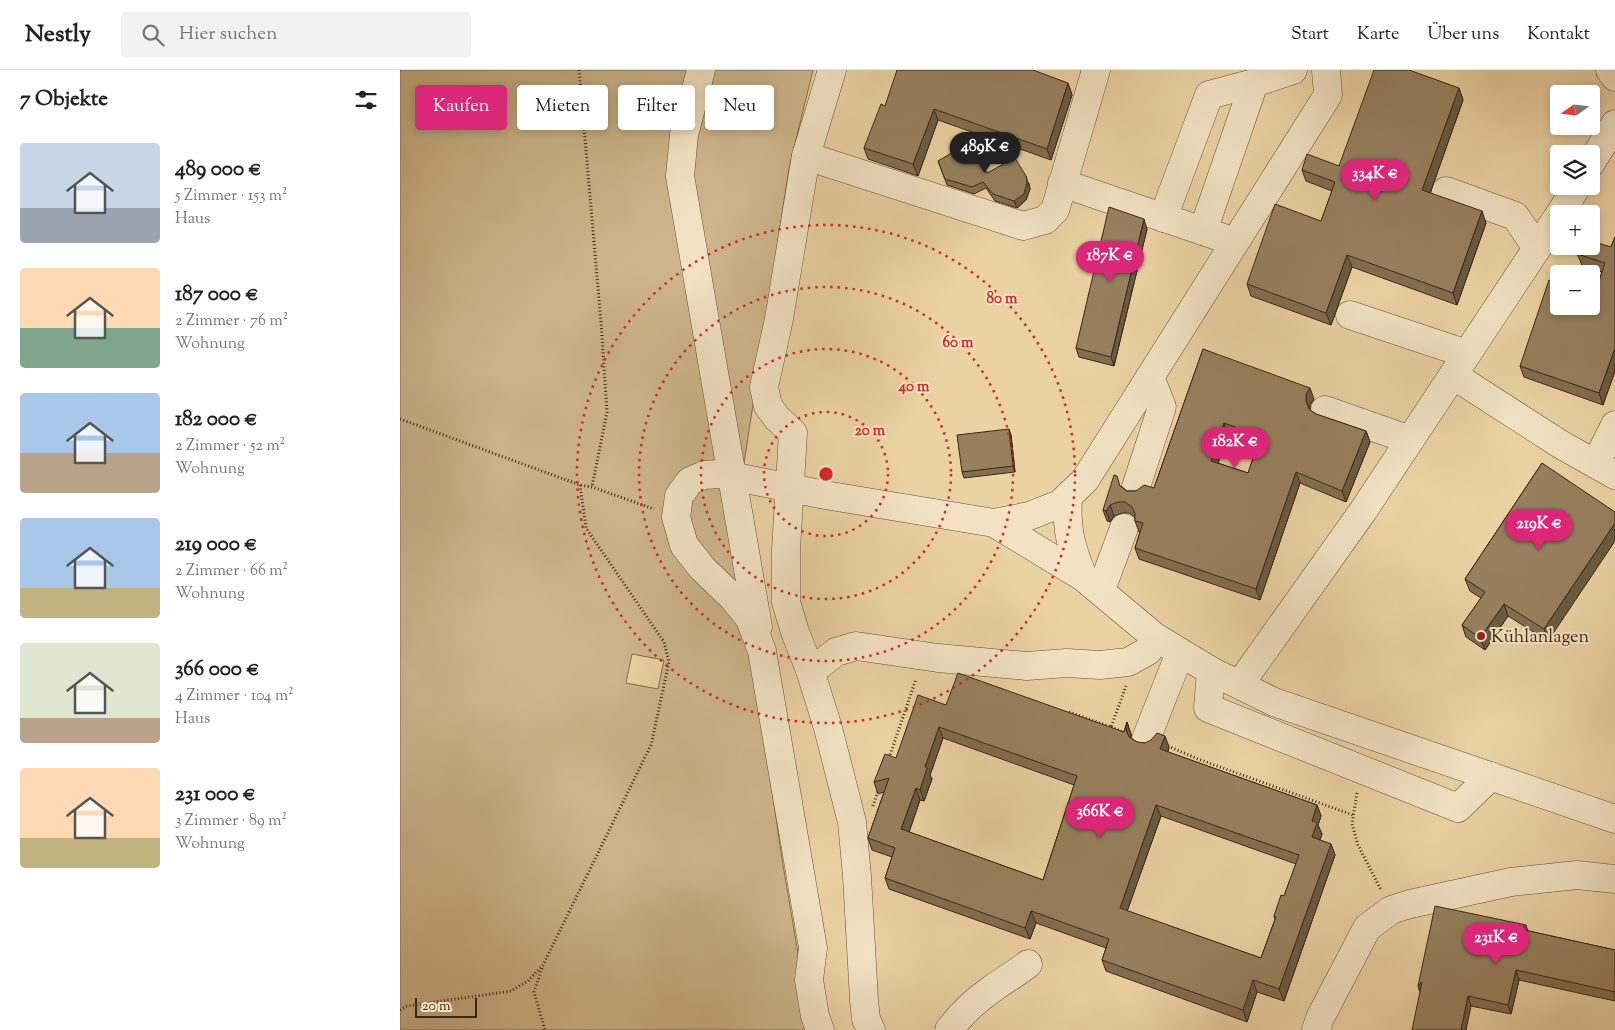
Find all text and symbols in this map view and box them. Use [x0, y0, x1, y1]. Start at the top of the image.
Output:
search box [121, 12, 471, 57]
text: Nestly [25, 18, 91, 52]
icon: search [139, 21, 167, 49]
text: Hier suchen [179, 21, 277, 48]
text: Start [1291, 22, 1329, 48]
text: Karte [1357, 22, 1399, 48]
text: Über uns [1427, 22, 1499, 48]
text: Kontakt [1527, 22, 1590, 48]
text: 7 Objekte [20, 85, 108, 115]
chip: Kaufen [415, 85, 507, 130]
chip: Mieten [517, 85, 608, 130]
chip: Filter [618, 85, 695, 130]
chip: Neu [705, 85, 774, 130]
north arrow [1550, 85, 1600, 135]
map controls [1550, 85, 1600, 315]
icon: filters [352, 86, 380, 114]
pin: 489K € [944, 132, 1026, 174]
text: 489K € [961, 136, 1009, 159]
button: layers [1550, 145, 1600, 195]
text: 489 000 € [175, 155, 261, 185]
pin: 334K € [1334, 158, 1416, 201]
icon: home [60, 163, 120, 223]
text: 334K € [1352, 163, 1398, 186]
text: 5 Zimmer · 153 m² [175, 185, 287, 208]
button: + [1550, 205, 1600, 255]
text: Haus [175, 208, 210, 231]
pin: 187K € [1069, 240, 1151, 283]
text: 187K € [1087, 245, 1133, 268]
button: − [1550, 265, 1600, 315]
text: 187 000 € [175, 280, 258, 310]
icon: home [60, 288, 120, 348]
text: 80 m [986, 289, 1018, 310]
text: 2 Zimmer · 76 m² [175, 310, 288, 333]
text: Wohnung [175, 333, 245, 356]
text: 60 m [943, 333, 974, 354]
text: 40 m [898, 377, 930, 398]
text: 182 000 € [175, 405, 257, 435]
icon: home [60, 413, 120, 473]
text: 20 m [855, 421, 886, 442]
pin: 182K € [1194, 426, 1276, 469]
text: 182K € [1212, 431, 1258, 454]
text: 2 Zimmer · 52 m² [175, 435, 285, 458]
text: Wohnung [175, 458, 245, 481]
centre of rings [817, 465, 835, 483]
pin: 219K € [1498, 508, 1580, 551]
text: 219K € [1516, 513, 1562, 536]
text: 219 000 € [175, 530, 257, 560]
icon: home [60, 538, 120, 598]
text: 2 Zimmer · 66 m² [175, 560, 288, 583]
text: Wohnung [175, 583, 245, 606]
place label: Kühlanlagen [1491, 625, 1589, 651]
marker: Kühlanlagen [1475, 630, 1487, 642]
text: 366 000 € [175, 655, 259, 685]
icon: home [60, 663, 120, 723]
text: 4 Zimmer · 104 m² [175, 685, 294, 708]
text: Haus [175, 708, 210, 731]
text: 231 000 € [175, 780, 256, 810]
icon: home [60, 788, 120, 848]
pin: 366K € [1059, 796, 1141, 839]
text: 366K € [1076, 801, 1124, 824]
text: 3 Zimmer · 89 m² [175, 810, 287, 833]
text: Wohnung [175, 833, 245, 856]
pin: 231K € [1455, 922, 1537, 965]
text: 231K € [1474, 927, 1518, 950]
scale bar [415, 995, 478, 1018]
text: 20 m [422, 997, 451, 1017]

